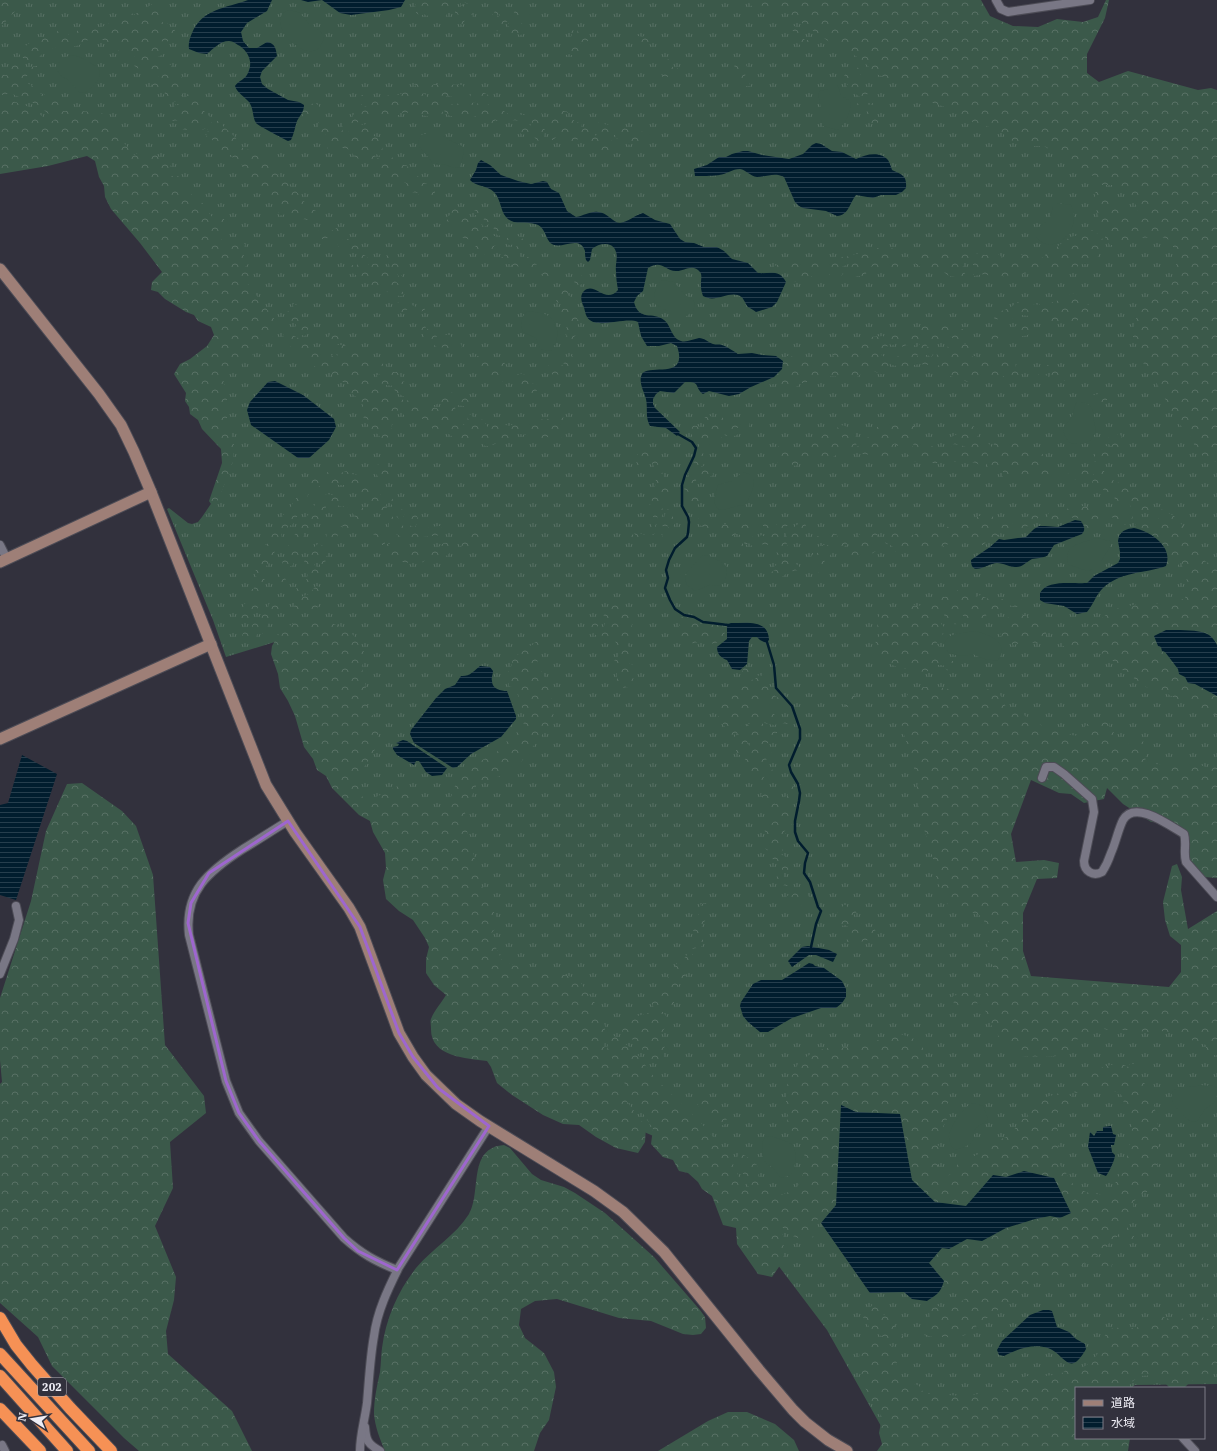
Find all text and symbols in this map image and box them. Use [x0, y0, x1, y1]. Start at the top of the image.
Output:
road number: 202 [38, 1378, 66, 1396]
legend [1075, 1387, 1205, 1439]
text: 道路 [1111, 1395, 1135, 1410]
north arrow [12, 1399, 52, 1439]
text: N [14, 1411, 30, 1423]
text: 水域 [1111, 1415, 1135, 1430]

